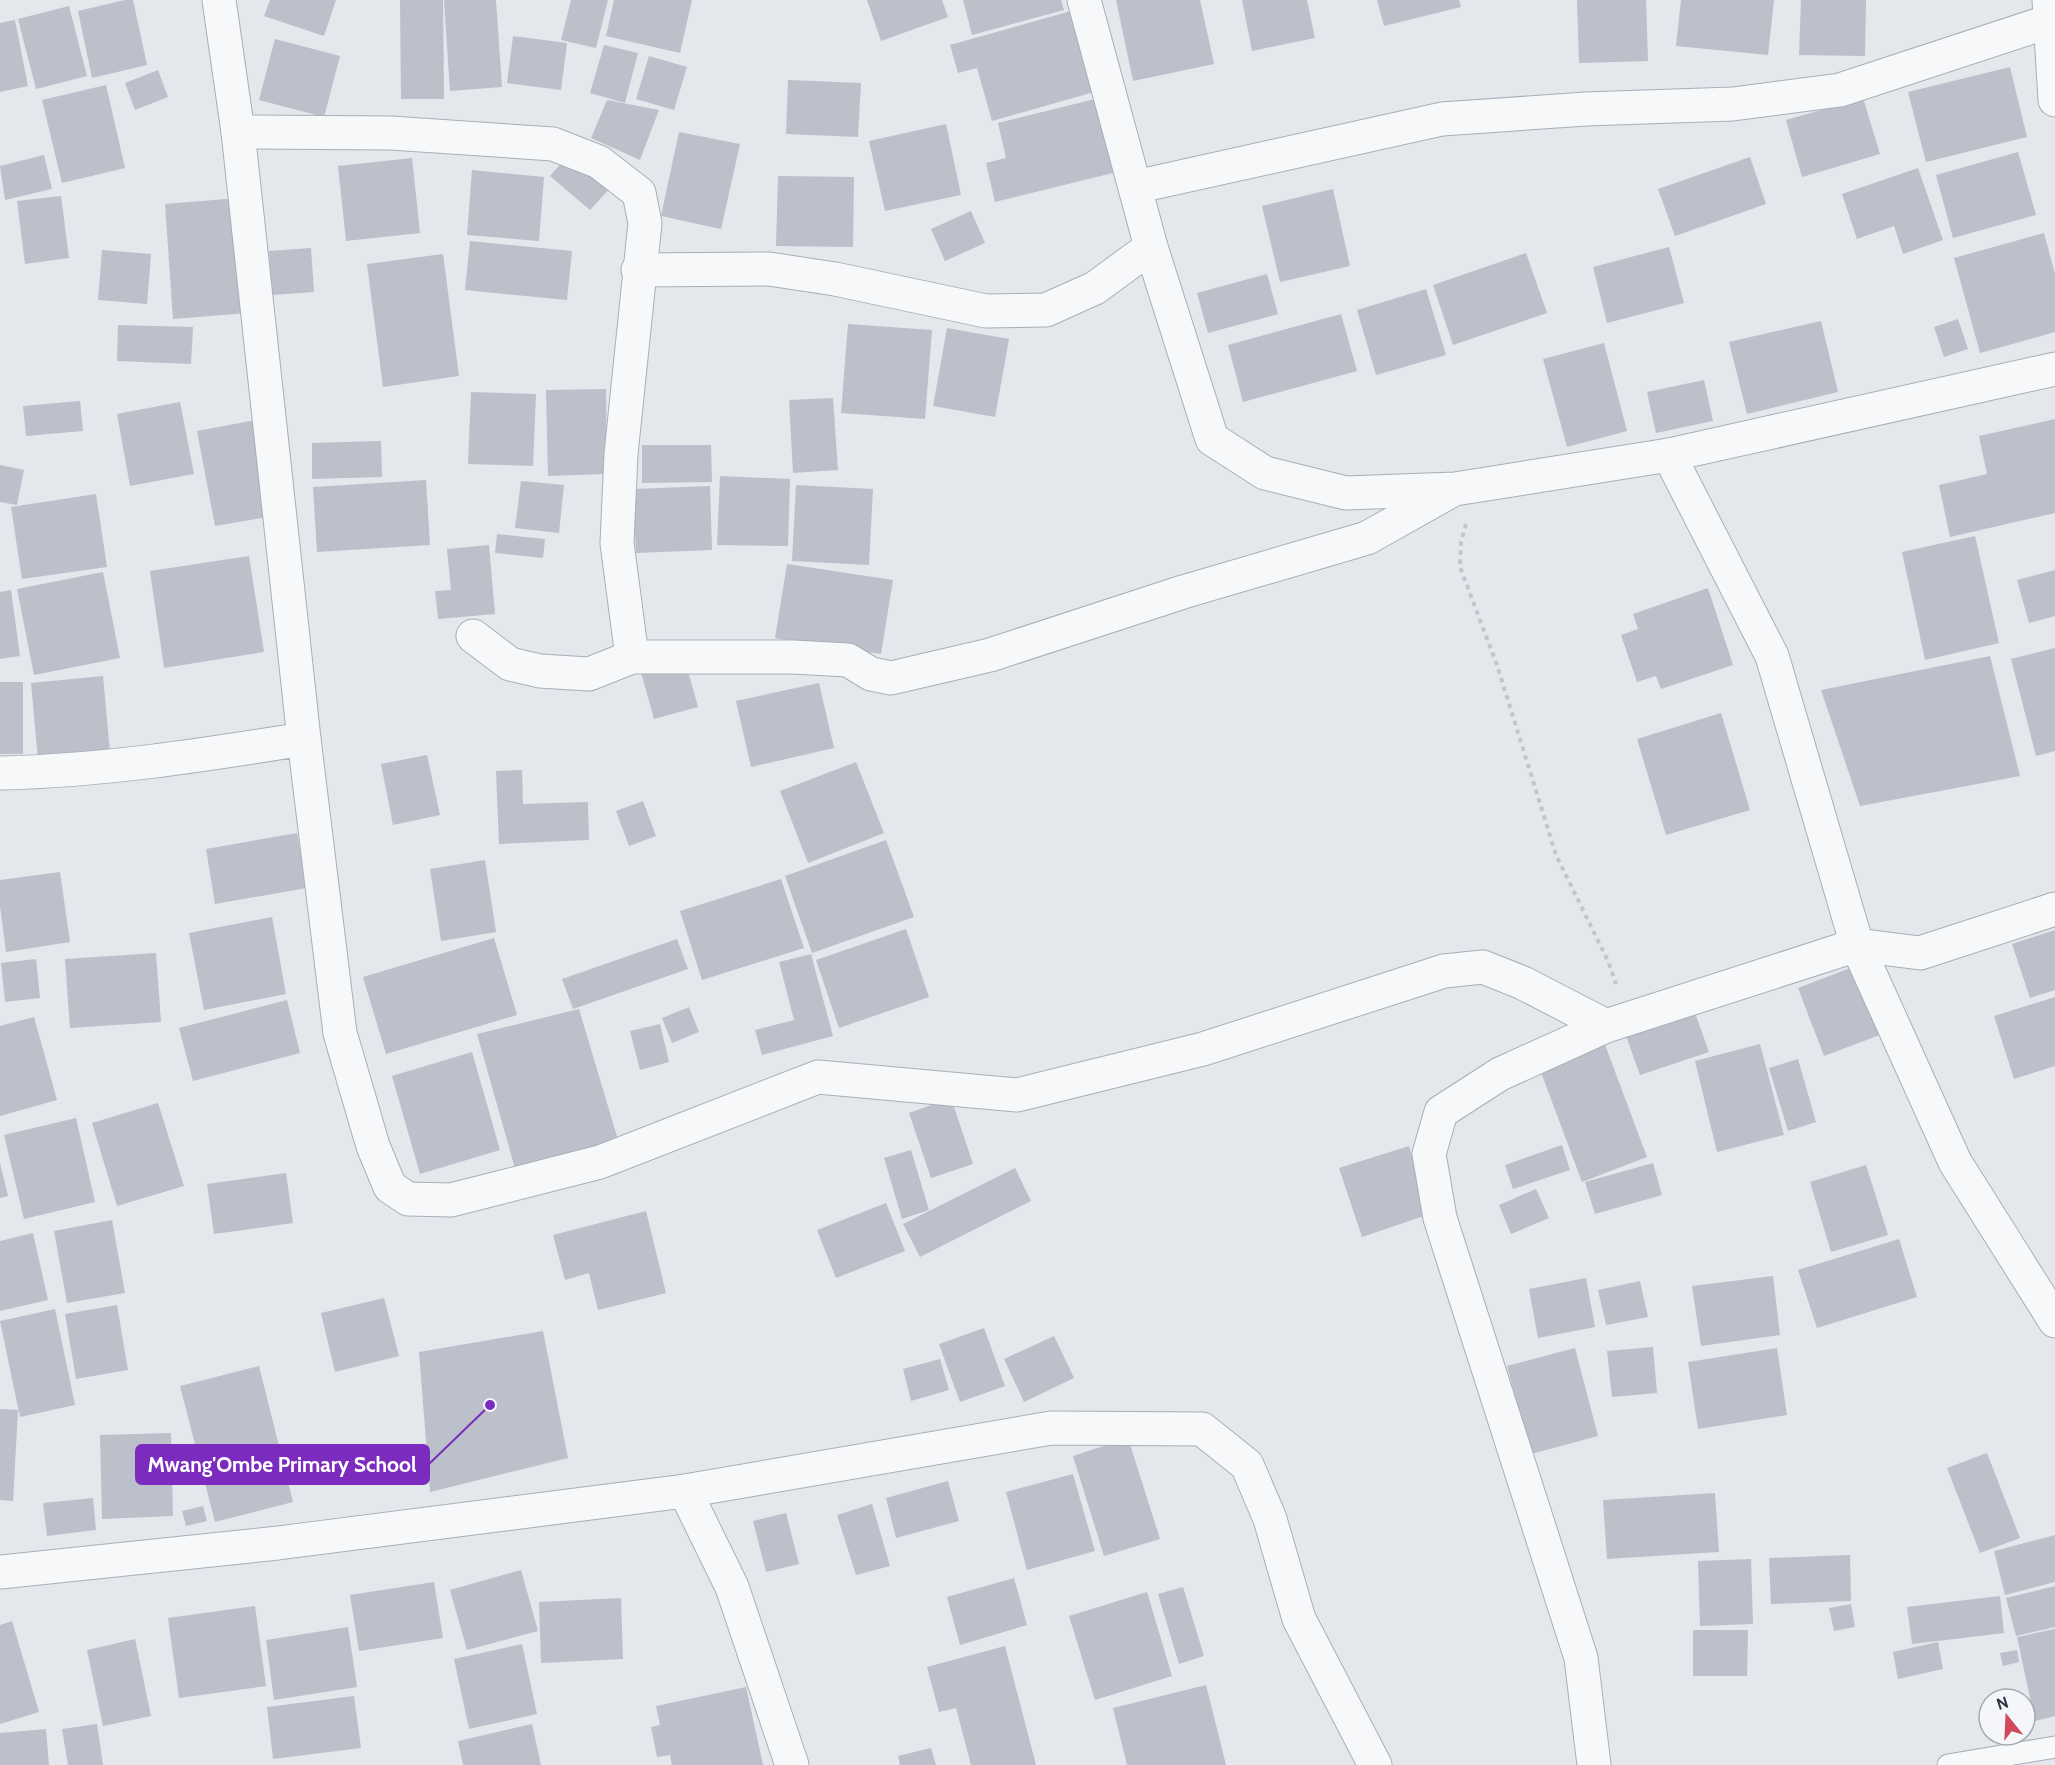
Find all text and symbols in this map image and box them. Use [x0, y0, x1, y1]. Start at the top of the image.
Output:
callout: Mwang'Ombe Primary School [136, 1445, 429, 1484]
text: Mwang'Ombe Primary School [148, 1452, 417, 1477]
north arrow [1977, 1687, 2037, 1747]
text: N [1994, 1692, 2011, 1714]

